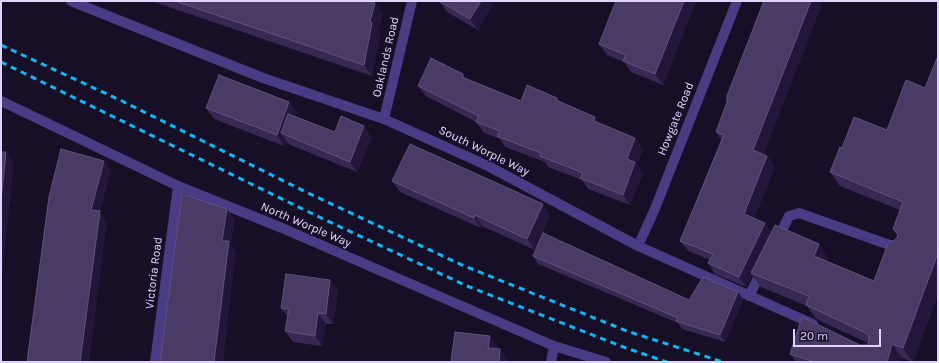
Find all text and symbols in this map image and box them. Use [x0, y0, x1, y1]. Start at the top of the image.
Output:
street label: Oaklands Road [370, 15, 402, 99]
street label: Howgate Road [655, 80, 697, 158]
street label: South Worple Way [436, 123, 532, 179]
street label: North Worple Way [259, 199, 353, 251]
street label: Victoria Road [142, 236, 166, 310]
scale bar [795, 321, 883, 347]
text: 20 m [800, 329, 828, 343]

